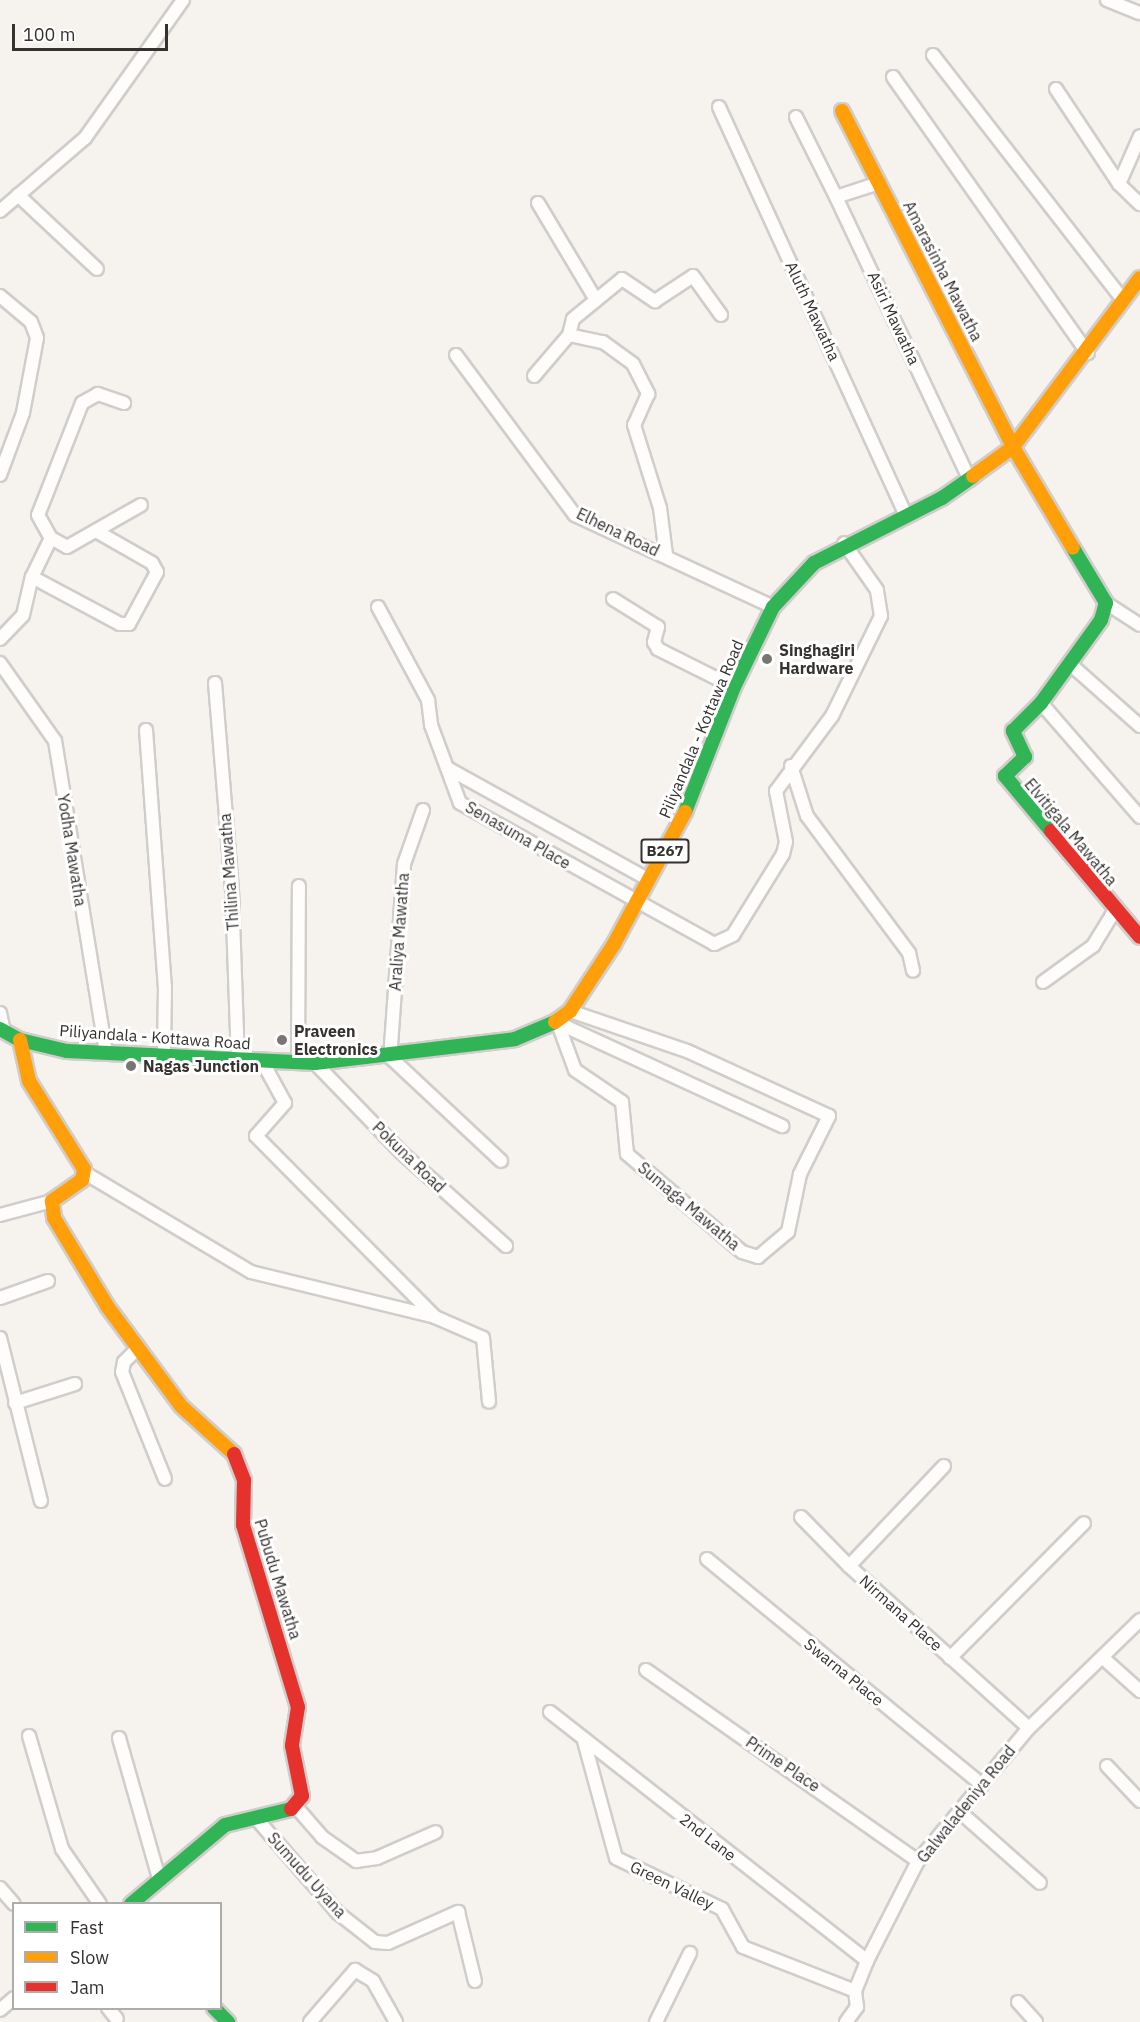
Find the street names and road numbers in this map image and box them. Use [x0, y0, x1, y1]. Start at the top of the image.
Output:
street label: Amarasinha Mawatha [899, 198, 987, 344]
street label: Aluth Mawatha [782, 258, 844, 364]
street label: Asiri Mawatha [864, 268, 924, 368]
street label: Elhena Road [573, 504, 663, 560]
street label: Piliyandala - Kottawa Road [655, 637, 747, 821]
street label: Elvitigala Mawatha [1021, 774, 1121, 890]
street label: Yodha Mawatha [54, 792, 90, 908]
street label: Senasuma Place [462, 797, 574, 873]
street label: Thilina Mawatha [215, 813, 243, 931]
road number: B267 [640, 839, 690, 863]
street label: Araliya Mawatha [385, 872, 413, 992]
street label: Piliyandala - Kottawa Road [59, 1021, 251, 1053]
street label: Pokuna Road [369, 1117, 449, 1197]
street label: Sumaga Mawatha [634, 1158, 744, 1254]
street label: Pubudu Mawatha [251, 1517, 305, 1641]
street label: Nirmana Place [856, 1571, 946, 1655]
street label: Swarna Place [800, 1634, 888, 1710]
street label: Prime Place [742, 1732, 824, 1796]
street label: Galwaladeniya Road [913, 1741, 1019, 1867]
street label: 2nd Lane [676, 1809, 740, 1865]
street label: Sumudu Uyana [264, 1828, 350, 1922]
street label: Green Valley [627, 1857, 717, 1913]

